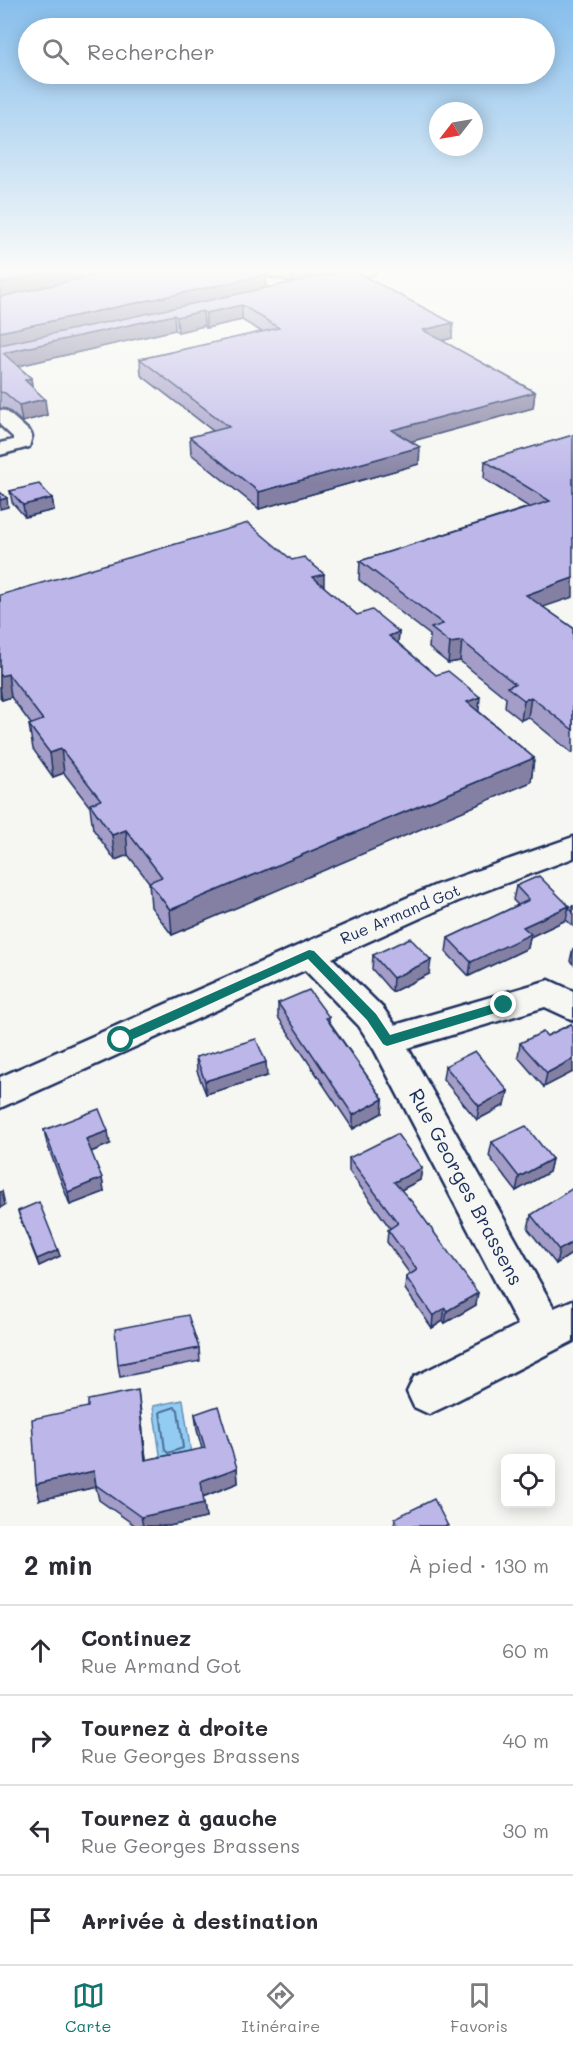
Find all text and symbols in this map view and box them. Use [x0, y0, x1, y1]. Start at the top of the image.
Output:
search box [18, 18, 555, 84]
icon: search [39, 35, 72, 68]
text: Rechercher [87, 37, 215, 66]
north arrow [429, 102, 483, 156]
street label: Rue Armand Got [337, 879, 463, 948]
route end [490, 991, 516, 1017]
route start [107, 1026, 133, 1052]
street label: Rue Georges Brassens [404, 1084, 530, 1289]
map controls [501, 1454, 555, 1508]
button: locate [501, 1454, 555, 1508]
text: 2 min [24, 1548, 92, 1582]
text: À pied · 130 m [408, 1552, 549, 1578]
text: Continuez [81, 1623, 191, 1652]
icon: ahead [24, 1634, 57, 1667]
text: 60 m [502, 1637, 549, 1663]
text: Rue Armand Got [81, 1652, 241, 1678]
text: Tournez à droite [81, 1713, 268, 1742]
icon: right [24, 1724, 57, 1757]
text: 40 m [503, 1727, 549, 1753]
text: Rue Georges Brassens [81, 1742, 300, 1768]
text: Tournez à gauche [81, 1803, 277, 1832]
icon: left [24, 1814, 57, 1847]
text: 30 m [503, 1817, 549, 1843]
text: Rue Georges Brassens [81, 1832, 300, 1858]
icon: arrive [24, 1904, 57, 1937]
text: Arrivée à destination [81, 1906, 318, 1935]
tab: Carte [65, 1979, 111, 2036]
tab: Itinéraire [242, 1979, 320, 2036]
tab: Favoris [450, 1979, 508, 2036]

